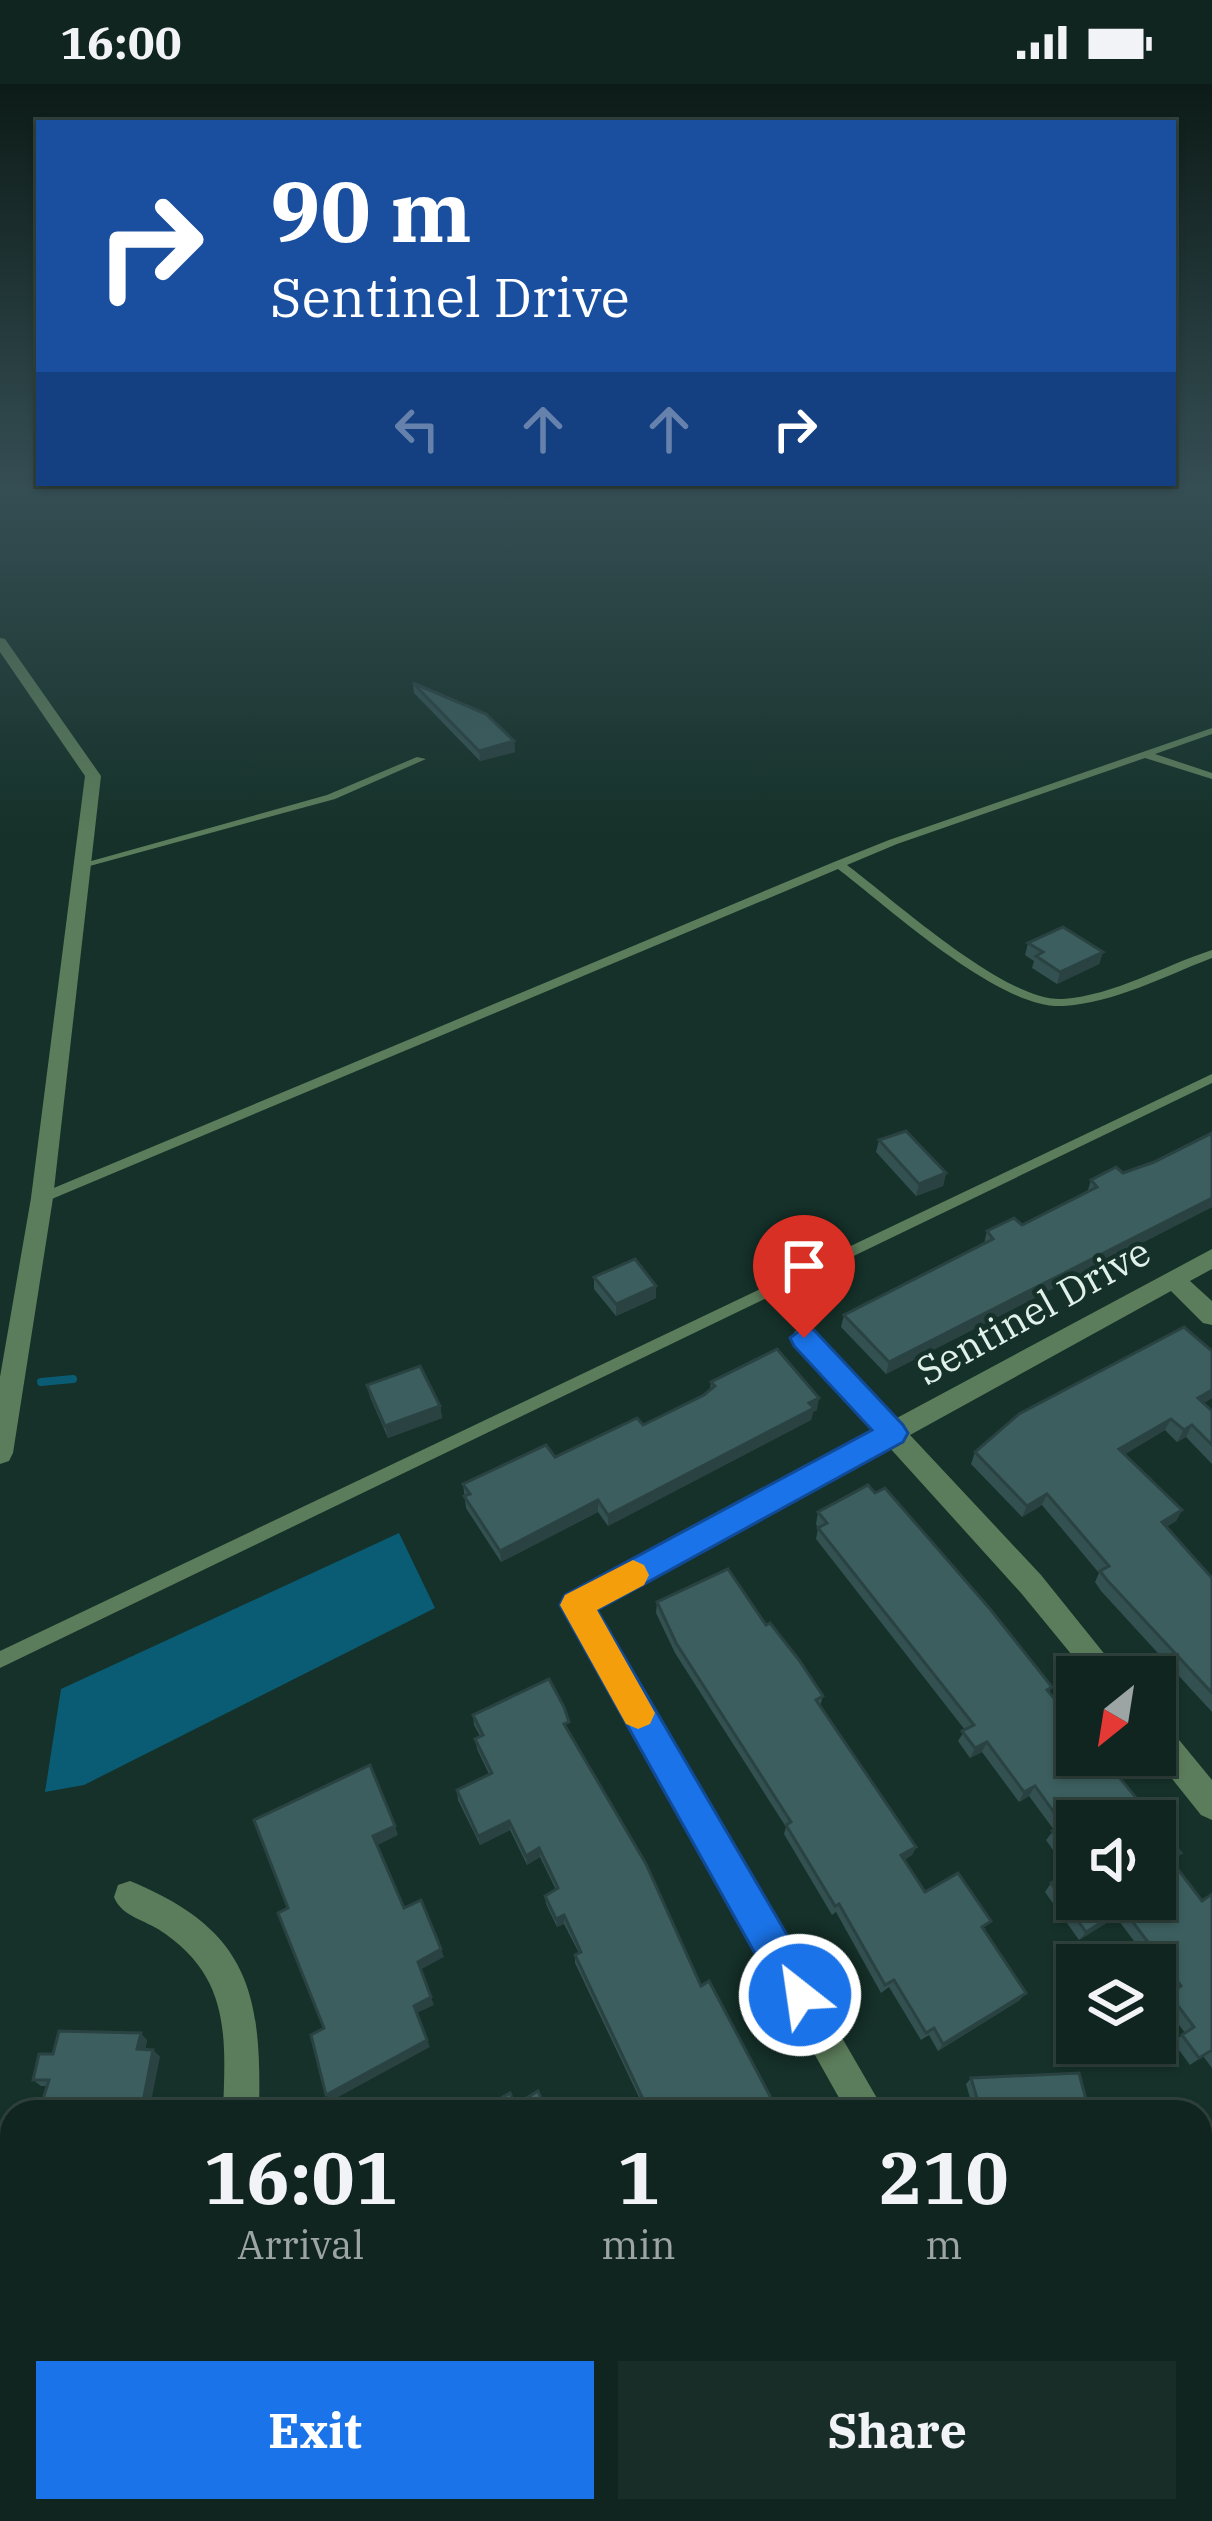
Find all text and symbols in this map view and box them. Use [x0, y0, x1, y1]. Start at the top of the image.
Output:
text: 16:00 [60, 13, 182, 71]
text: 90 m [270, 156, 472, 265]
icon: right [72, 168, 228, 324]
text: Sentinel Drive [270, 262, 630, 332]
icon: left [384, 396, 450, 462]
icon: ahead [510, 396, 576, 462]
icon: ahead [636, 396, 702, 462]
icon: right [762, 396, 828, 462]
pin [753, 1215, 855, 1338]
street label: Sentinel Drive [907, 1225, 1159, 1396]
icon: arrive [771, 1233, 837, 1299]
north arrow [1056, 1656, 1176, 1776]
map controls [1056, 1656, 1176, 2064]
button: sound [1056, 1800, 1176, 1920]
position arrow [737, 1932, 863, 2058]
button: layers [1056, 1944, 1176, 2064]
text: 16:01 [203, 2130, 398, 2224]
text: 1 [617, 2130, 660, 2224]
text: 210 [879, 2130, 1009, 2224]
text: Arrival [237, 2219, 364, 2270]
text: min [601, 2219, 676, 2270]
text: m [925, 2219, 962, 2270]
button: Exit [36, 2361, 594, 2499]
button: Share [618, 2361, 1176, 2499]

